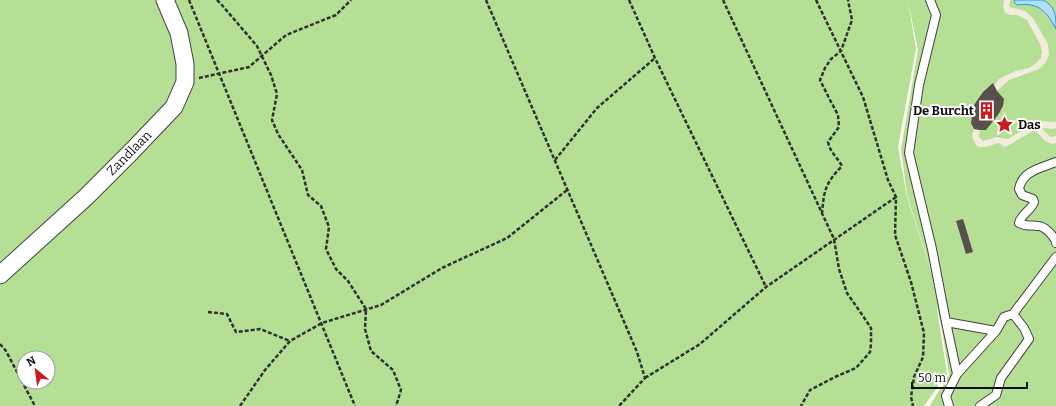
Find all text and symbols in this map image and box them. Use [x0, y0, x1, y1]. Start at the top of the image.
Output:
building icon: De Burcht [977, 100, 997, 120]
place label: De Burcht [913, 103, 974, 118]
place icon: Das [995, 114, 1015, 134]
place label: Das [1018, 117, 1041, 132]
street label: Zandlaan [104, 127, 155, 178]
north arrow [16, 350, 56, 390]
text: N [25, 354, 39, 369]
scale bar [912, 364, 1027, 390]
text: 50 m [918, 371, 947, 385]

